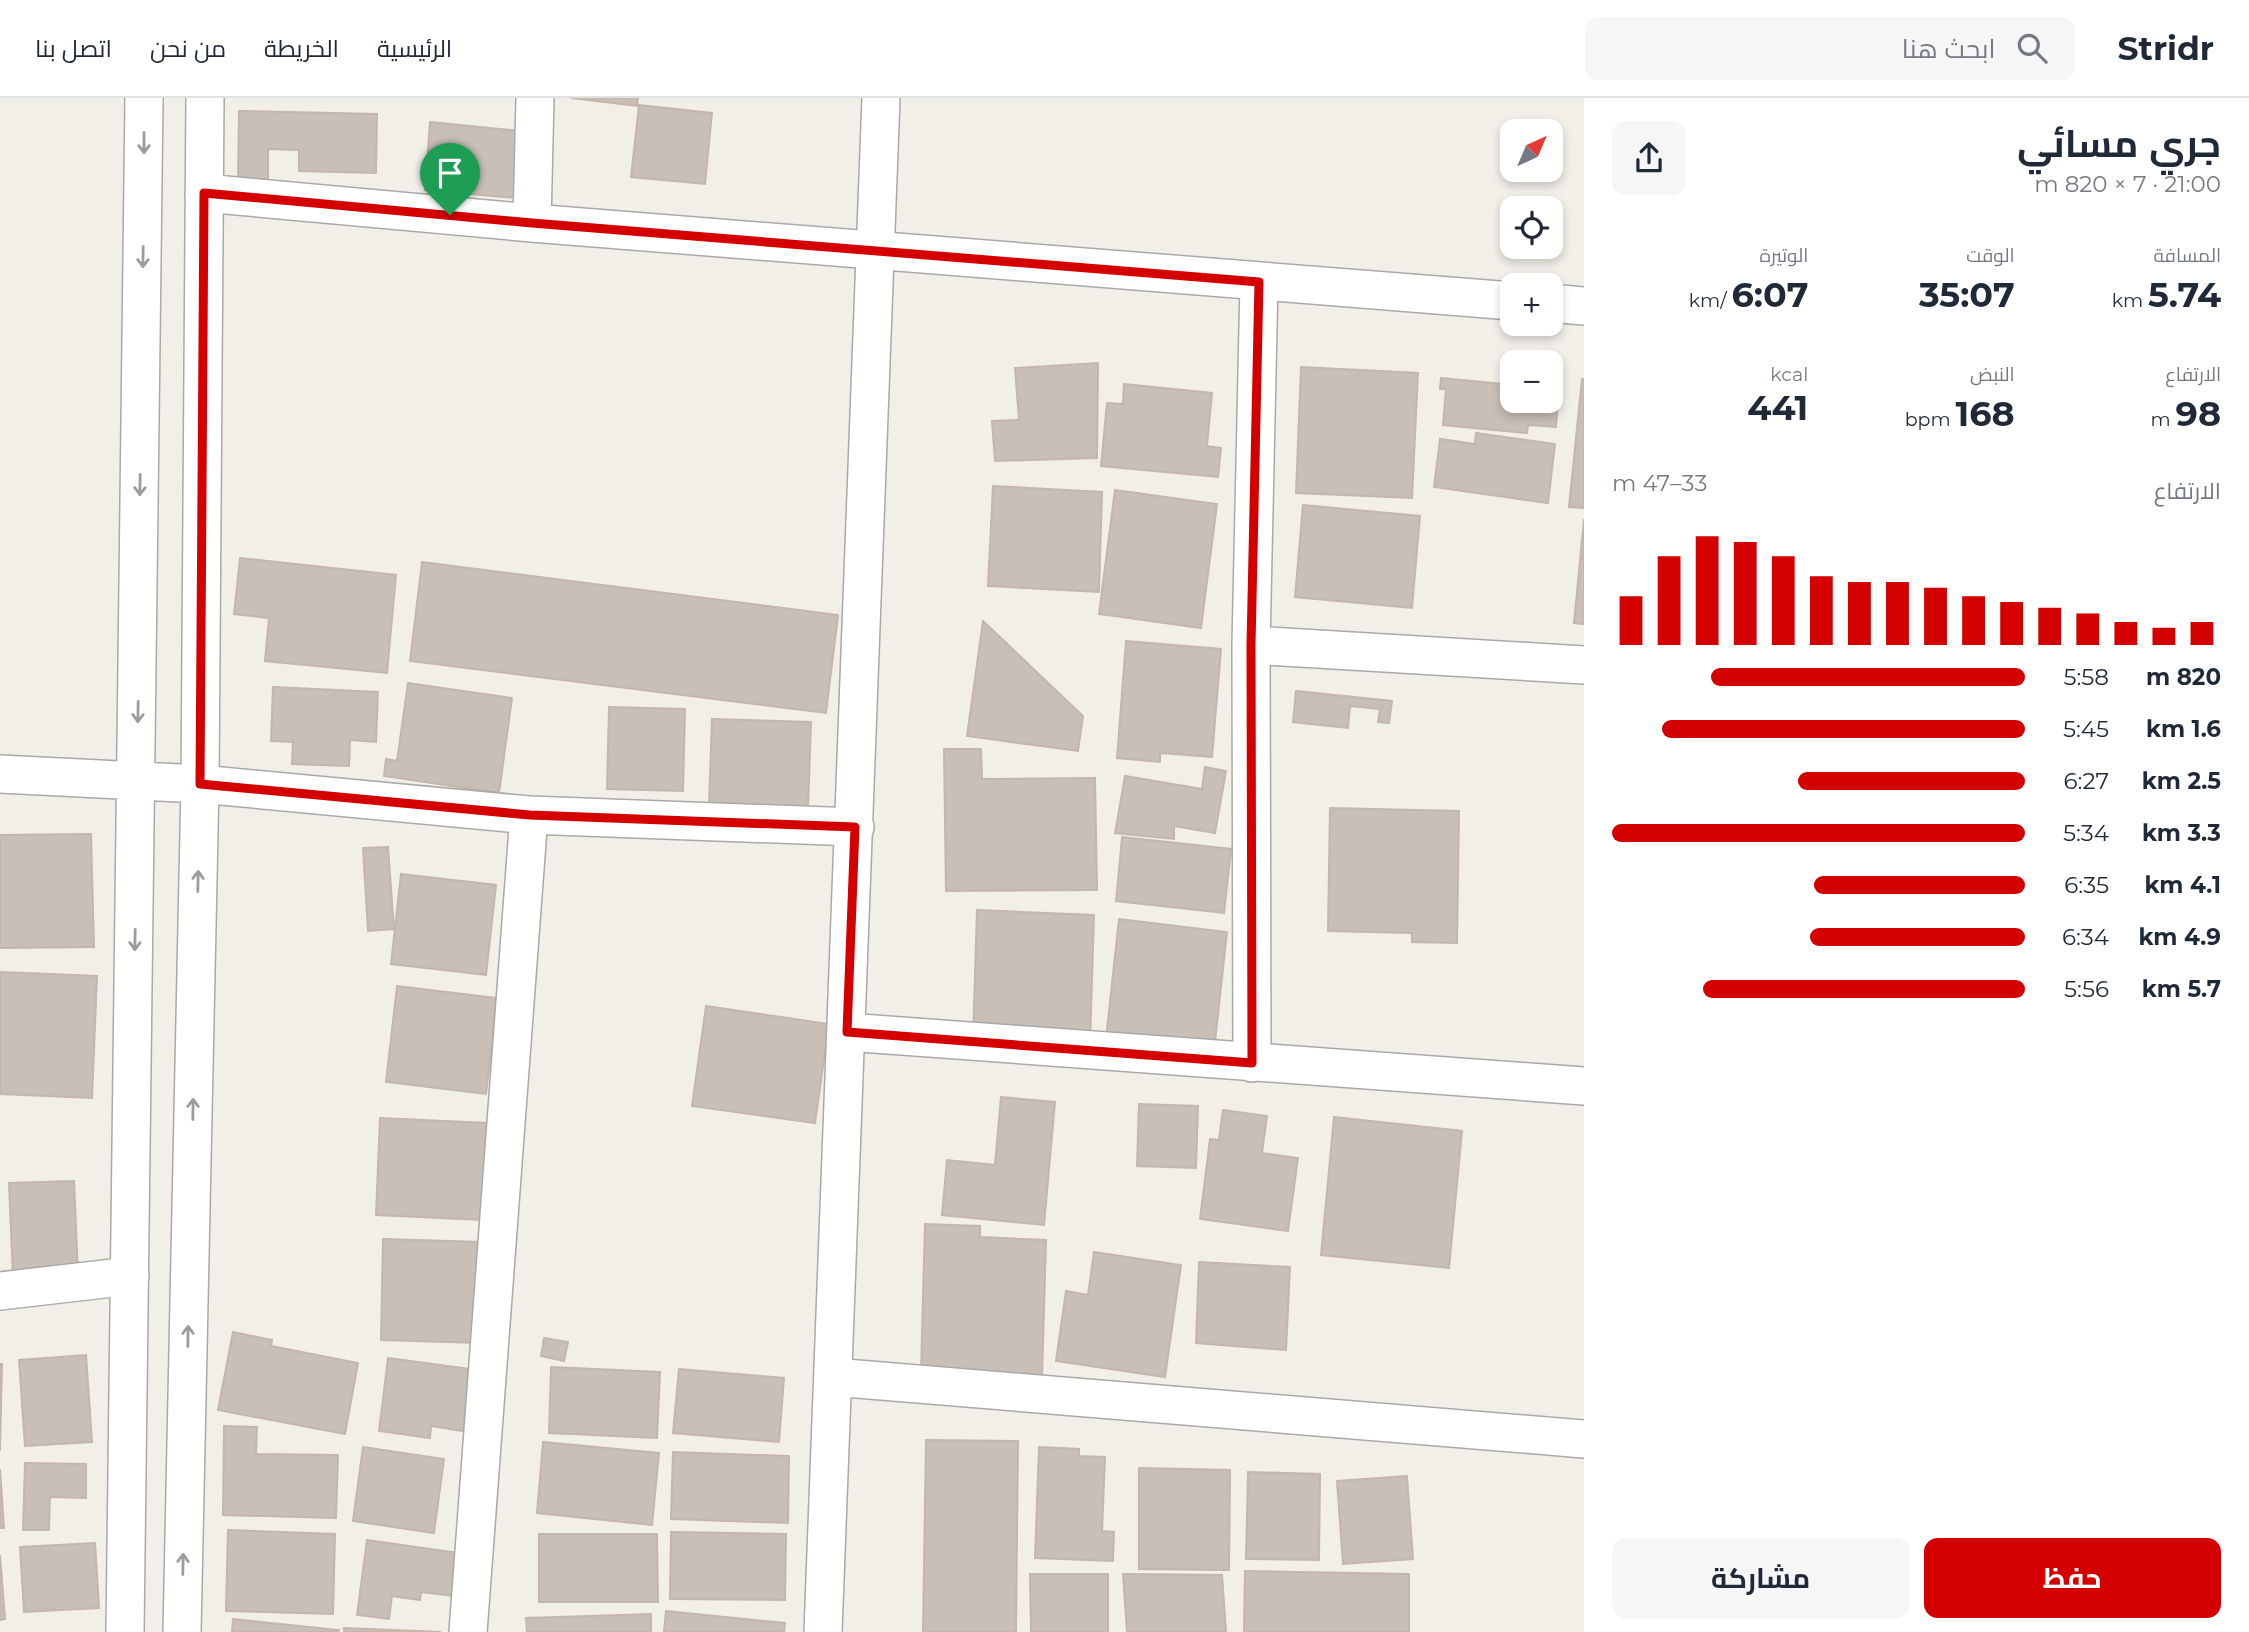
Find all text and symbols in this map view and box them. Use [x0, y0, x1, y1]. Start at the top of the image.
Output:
search box [1585, 17, 2075, 80]
text: Stridr [2117, 28, 2214, 68]
icon: search [2013, 29, 2051, 67]
text: ابحث هنا [1902, 33, 1995, 65]
text: اتصل بنا [35, 34, 112, 63]
text: من نحن [150, 34, 226, 63]
text: الخريطة [264, 34, 339, 63]
text: الرئيسية [377, 34, 452, 63]
north arrow [1500, 119, 1563, 182]
map controls [1500, 119, 1563, 413]
text: جري مسائي [2017, 120, 2221, 167]
button: share [1612, 121, 1686, 195]
one-way arrow [137, 132, 151, 155]
pin [420, 143, 480, 215]
icon: arrive [431, 154, 469, 192]
text: 21:00 · 7 × 820 m [2034, 170, 2221, 198]
button: locate [1500, 196, 1563, 259]
text: الوتيرة [1760, 244, 1808, 267]
text: الوقت [1966, 244, 2015, 267]
text: المسافة [2153, 244, 2221, 267]
one-way arrow [136, 245, 150, 268]
button: + [1500, 273, 1563, 336]
text: 6:07 [1732, 273, 1808, 316]
text: 35:07 [1919, 273, 2015, 316]
text: 5.74 [2148, 273, 2221, 316]
text: /km [1689, 289, 1732, 312]
text: km [2112, 289, 2148, 312]
button: − [1500, 350, 1563, 413]
text: kcal [1770, 363, 1808, 386]
text: النبض [1970, 363, 2015, 386]
text: الارتفاع [2165, 363, 2221, 386]
text: 441 [1747, 386, 1808, 429]
text: 168 [1956, 392, 2015, 435]
text: 98 [2176, 392, 2221, 435]
text: bpm [1905, 408, 1956, 431]
text: m [2150, 408, 2176, 431]
text: 33–47 m [1612, 469, 1707, 497]
one-way arrow [134, 473, 147, 496]
text: الارتفاع [2154, 477, 2221, 505]
text: 5:58 [2063, 663, 2109, 691]
text: 820 m [2146, 663, 2221, 691]
one-way arrow [131, 700, 145, 723]
text: 5:45 [2063, 715, 2109, 743]
text: 1.6 km [2146, 715, 2221, 743]
text: 6:27 [2064, 767, 2109, 795]
text: 2.5 km [2142, 767, 2221, 795]
text: 5:34 [2063, 819, 2109, 847]
text: 3.3 km [2142, 819, 2221, 847]
one-way arrow [191, 870, 205, 893]
text: 6:35 [2064, 871, 2109, 899]
text: 4.1 km [2144, 871, 2221, 899]
text: 6:34 [2062, 923, 2109, 951]
text: 4.9 km [2138, 923, 2221, 951]
one-way arrow [128, 928, 141, 951]
text: 5:56 [2064, 975, 2109, 1003]
text: 5.7 km [2142, 975, 2221, 1003]
one-way arrow [186, 1098, 200, 1121]
one-way arrow [182, 1325, 195, 1348]
button: مشاركة [1612, 1538, 1910, 1618]
button: حفظ [1924, 1538, 2221, 1618]
one-way arrow [177, 1553, 190, 1576]

